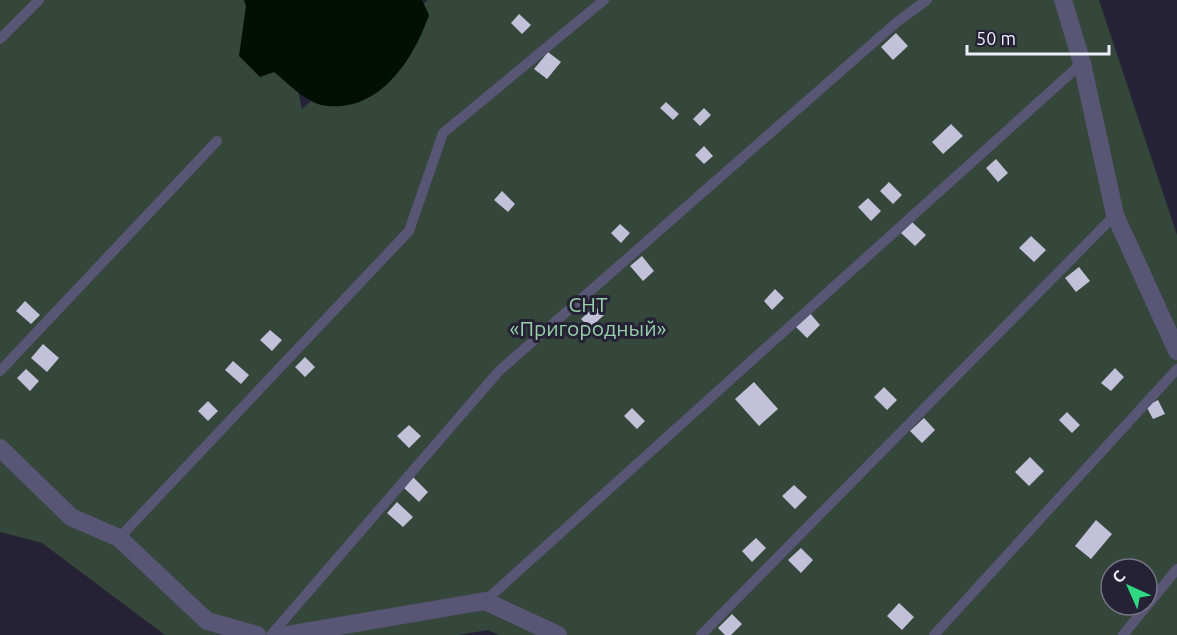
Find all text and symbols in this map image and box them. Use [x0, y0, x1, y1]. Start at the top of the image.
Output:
scale bar [967, 18, 1110, 56]
text: 50 m [976, 28, 1016, 48]
park label: СНТ «Пригородный» [510, 292, 667, 340]
north arrow [1099, 557, 1159, 617]
text: С [1108, 566, 1128, 586]

